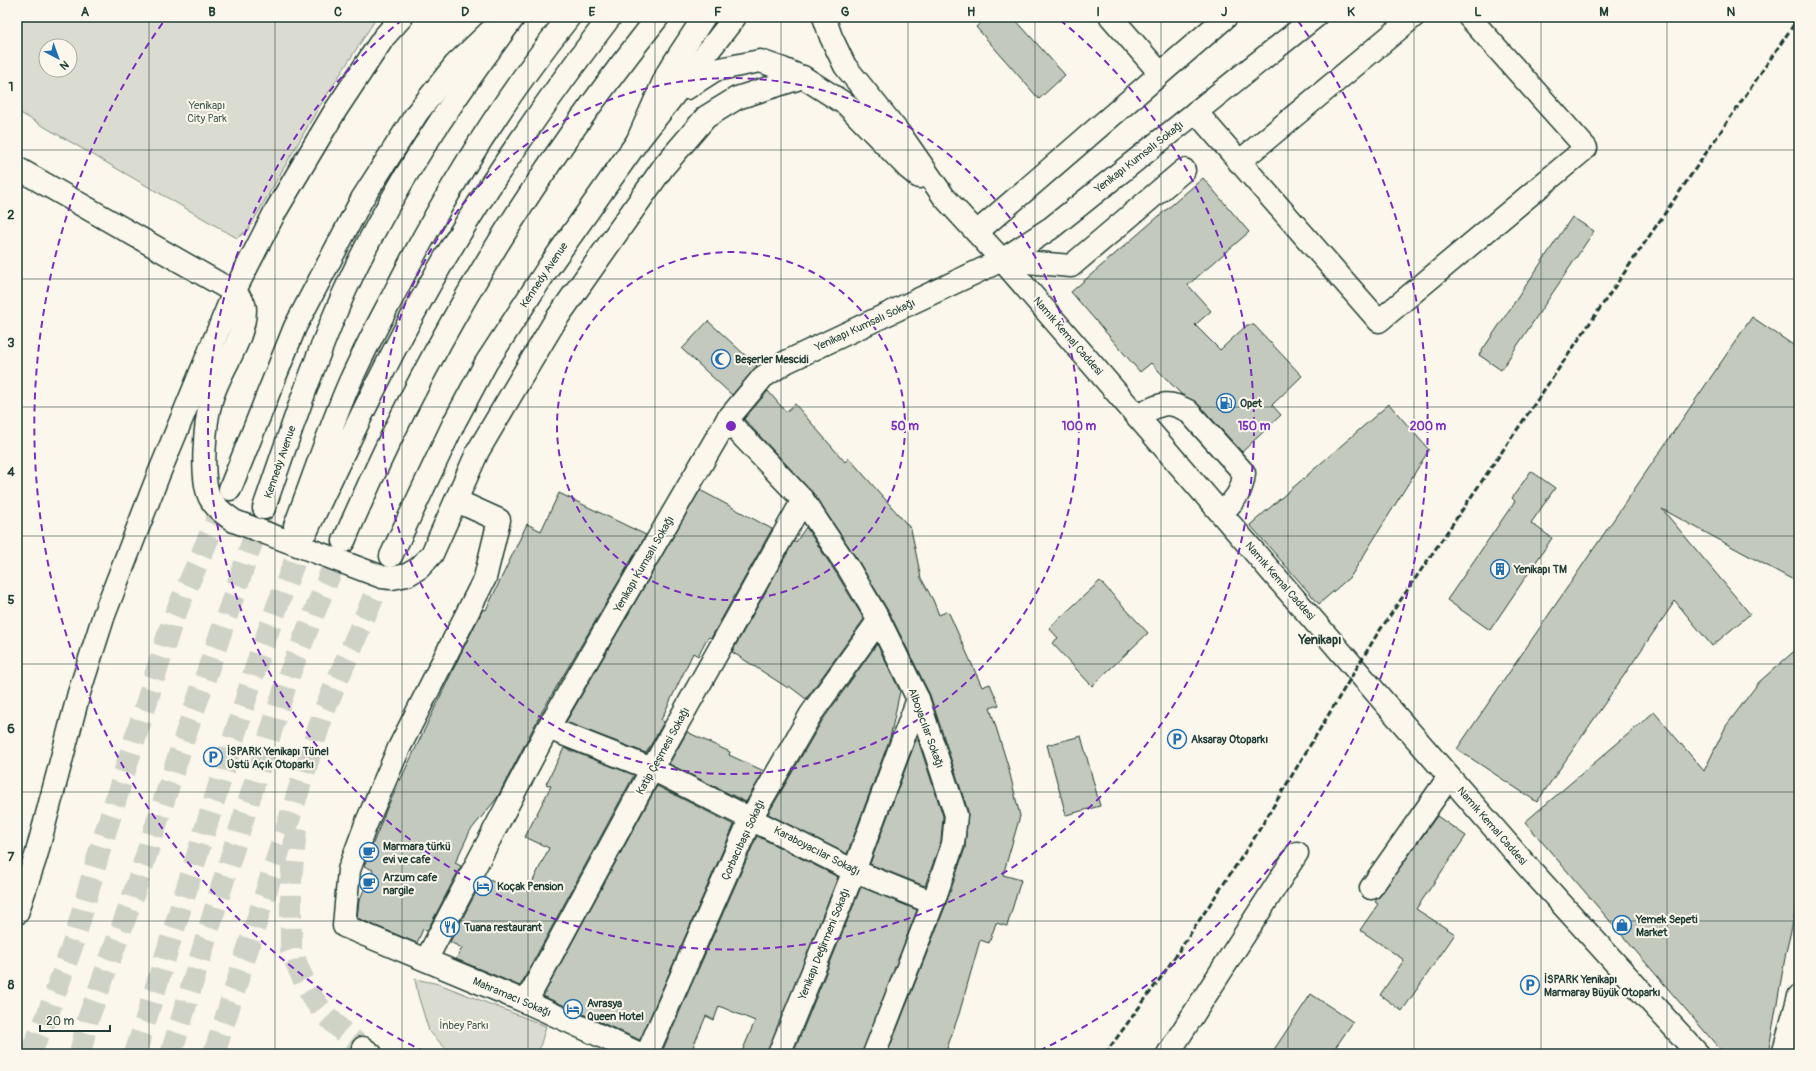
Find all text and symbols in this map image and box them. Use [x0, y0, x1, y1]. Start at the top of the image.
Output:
text: A [81, 4, 90, 20]
text: B [208, 4, 216, 20]
text: C [334, 4, 342, 20]
text: D [461, 4, 469, 20]
text: E [589, 4, 596, 20]
text: F [714, 4, 722, 20]
text: G [841, 4, 850, 20]
text: H [967, 4, 975, 20]
text: I [1096, 4, 1100, 20]
text: J [1221, 4, 1227, 20]
text: K [1347, 4, 1355, 20]
text: L [1474, 4, 1482, 20]
text: M [1599, 4, 1609, 20]
text: N [1727, 4, 1736, 20]
north arrow [38, 38, 78, 78]
text: N [57, 58, 71, 73]
text: 1 [8, 79, 14, 95]
park label: Yenikapı City Park [187, 99, 227, 125]
street label: Yenikapı Kumsalı Sokağı [1091, 118, 1186, 196]
text: 2 [7, 207, 15, 223]
street label: Kennedy Avenue [517, 239, 571, 310]
street label: Namık Kemal Caddesi [1031, 294, 1105, 378]
street label: Yenikapı Kumsalı Sokağı [812, 296, 917, 354]
text: 3 [7, 335, 15, 351]
mosque icon: Beşerler Mescidi [710, 348, 732, 370]
place label: Beşerler Mescidi [735, 353, 808, 366]
fuel station icon: Opet [1215, 392, 1237, 414]
place label: Opet [1240, 397, 1263, 410]
centre of rings [724, 419, 738, 433]
text: 50 m [891, 419, 919, 434]
text: 100 m [1062, 419, 1097, 434]
text: 150 m [1238, 419, 1271, 434]
text: 200 m [1410, 419, 1447, 434]
street label: Kennedy Avenue [261, 423, 299, 500]
text: 4 [7, 464, 15, 480]
street label: Yenikapı Kumsalı Sokağı [611, 514, 677, 615]
street label: Namık Kemal Caddesi [1243, 539, 1317, 623]
building icon: Yenikapı TM [1489, 558, 1511, 580]
place label: Yenikapı TM [1513, 563, 1567, 576]
text: 5 [7, 592, 15, 608]
district label: Yenikapı [1297, 632, 1342, 648]
street label: Alboyacılar Sokağı [905, 686, 947, 770]
street label: Katip Çeşmesi Sokağı [634, 705, 692, 797]
text: 6 [7, 721, 15, 737]
parking icon: Aksaray Otoparkı [1166, 728, 1188, 750]
place label: Aksaray Otoparkı [1191, 733, 1268, 746]
place label: İSPARK Yenikapı Tünel Üstü Açık Otoparkı [227, 744, 329, 771]
parking icon: İSPARK Yenikapı Tünel Üstü Açık Otoparkı [202, 746, 224, 768]
street label: Namık Kemal Caddesi [1455, 784, 1529, 868]
street label: Çorbacıbaşı Sokağı [719, 798, 767, 882]
street label: Karaboyacılar Sokağı [772, 824, 862, 878]
place label: Marmara türkü evi ve cafe [382, 840, 451, 866]
cafe icon: Marmara türkü evi ve cafe [358, 841, 380, 863]
text: 7 [8, 849, 15, 865]
place label: Arzum cafe nargile [383, 871, 438, 897]
cafe icon: Arzum cafe nargile [358, 872, 380, 894]
hotel icon: Koçak Pension [472, 875, 494, 897]
place label: Koçak Pension [497, 880, 564, 893]
street label: Yenikapı Değirmeni Sokağı [795, 886, 852, 1003]
place label: Yemek Sepeti Market [1635, 913, 1698, 939]
shop icon: Yemek Sepeti Market [1611, 914, 1633, 936]
restaurant icon: Tuana restaurant [439, 916, 461, 938]
place label: Tuana restaurant [463, 921, 543, 934]
place label: İSPARK Yenikapı Marmaray Büyük Otoparkı [1544, 972, 1661, 999]
parking icon: İSPARK Yenikapı Marmaray Büyük Otoparkı [1519, 974, 1541, 996]
street label: Mahramacı Sokağı [471, 975, 553, 1019]
text: 8 [8, 977, 15, 993]
place label: Avrasya Queen Hotel [587, 997, 644, 1023]
hotel icon: Avrasya Queen Hotel [562, 998, 584, 1020]
scale bar [40, 1007, 110, 1033]
text: 20 m [46, 1014, 75, 1029]
park label: İnbey Parkı [439, 1019, 489, 1032]

